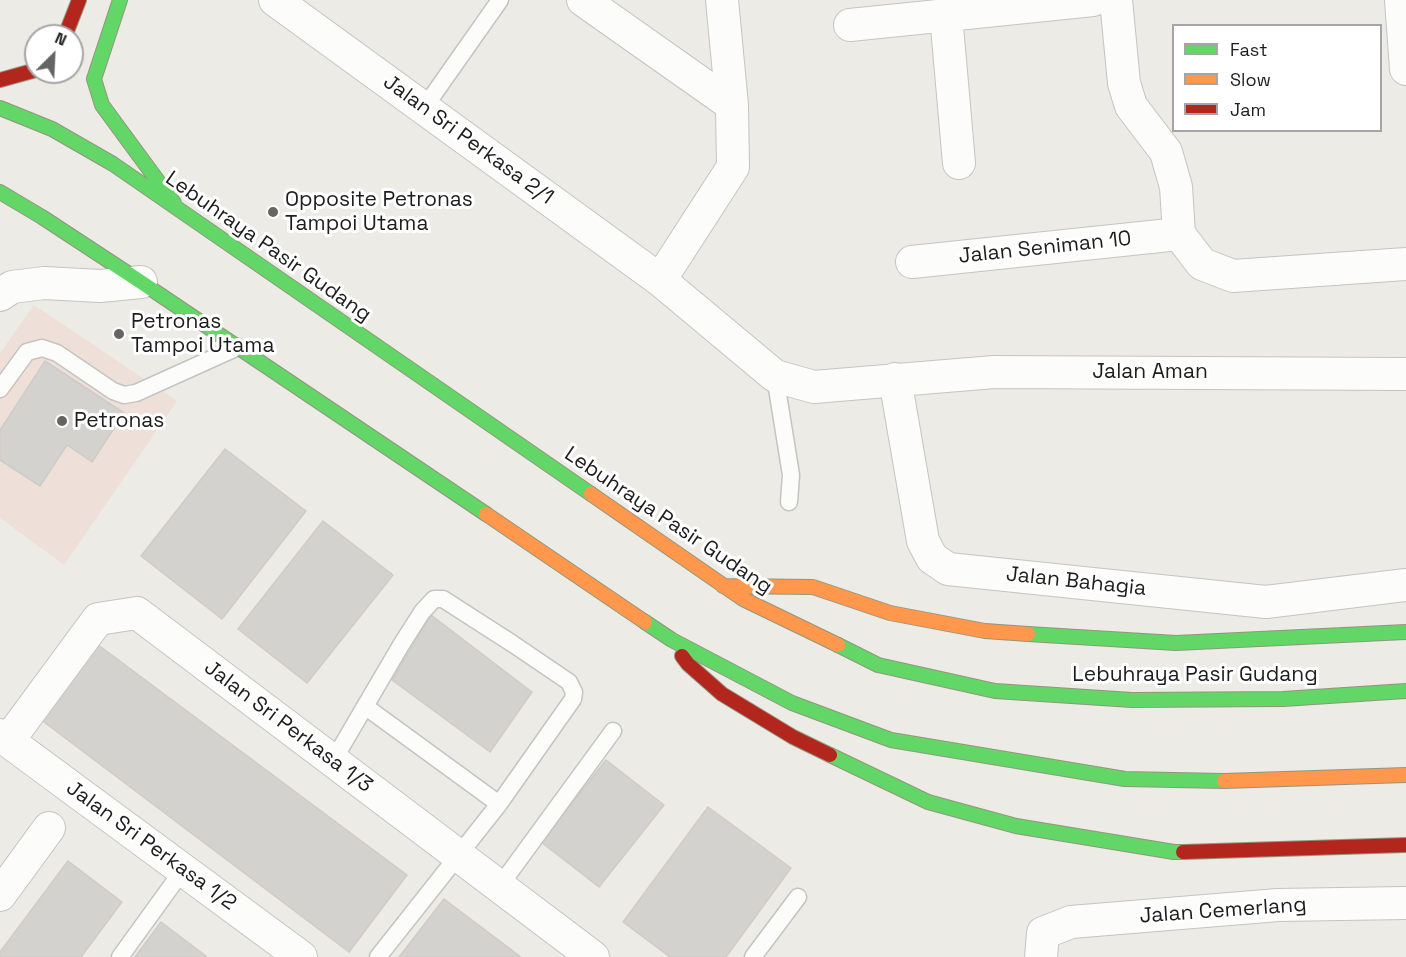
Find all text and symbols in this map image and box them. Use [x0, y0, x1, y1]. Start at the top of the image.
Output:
north arrow [24, 24, 84, 84]
legend [1172, 24, 1382, 132]
text: N [52, 27, 70, 51]
text: Fast [1230, 38, 1267, 61]
text: Slow [1230, 68, 1271, 91]
street label: Jalan Sri Perkasa 2/1 [378, 70, 558, 210]
text: Jam [1230, 98, 1266, 121]
street label: Lebuhraya Pasir Gudang [160, 166, 376, 328]
place label: Opposite Petronas Tampoi Utama [285, 187, 473, 237]
marker: Opposite Petronas Tampoi Utama [266, 205, 280, 219]
street label: Jalan Seniman 10 [957, 226, 1133, 270]
place label: Petronas Tampoi Utama [131, 309, 274, 359]
marker: Petronas Tampoi Utama [112, 327, 126, 341]
street label: Jalan Aman [1092, 359, 1208, 385]
place label: Petronas [74, 408, 164, 434]
marker: Petronas [55, 414, 69, 428]
street label: Lebuhraya Pasir Gudang [559, 442, 777, 600]
street label: Jalan Bahagia [1005, 562, 1147, 602]
street label: Jalan Sri Perkasa 1/3 [199, 655, 377, 799]
street label: Lebuhraya Pasir Gudang [1072, 662, 1318, 688]
street label: Jalan Sri Perkasa 1/2 [61, 776, 241, 916]
street label: Jalan Cemerlang [1139, 893, 1307, 929]

